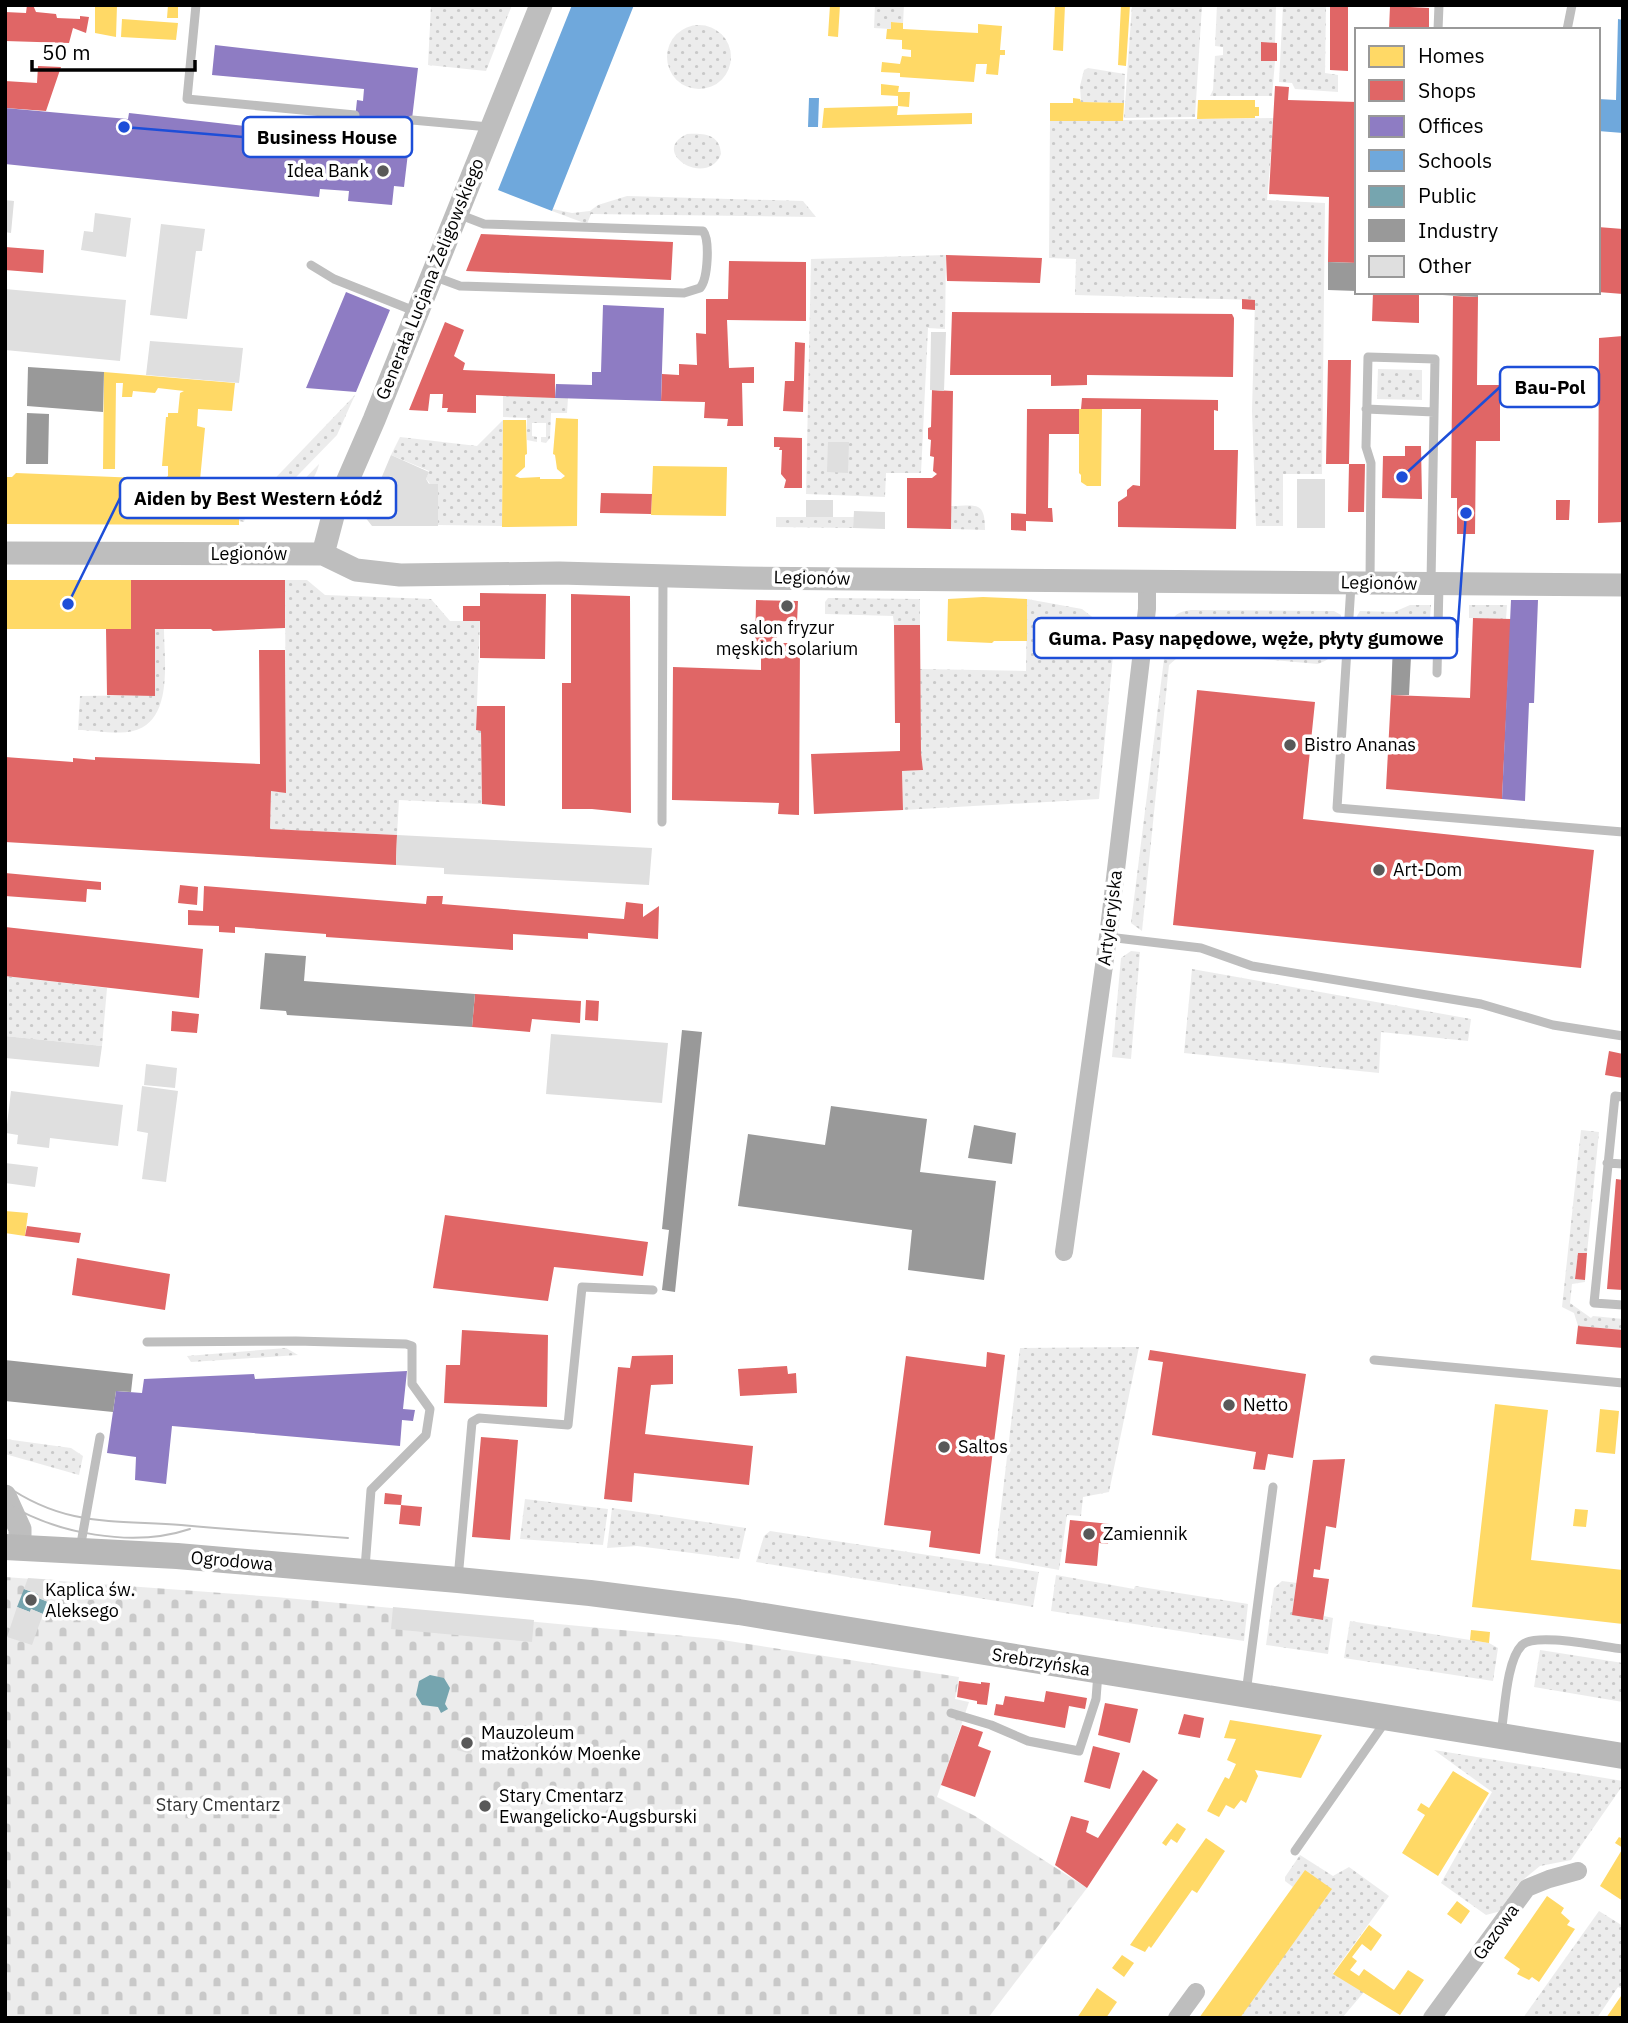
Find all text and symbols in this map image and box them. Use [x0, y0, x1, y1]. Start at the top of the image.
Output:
scale bar [32, 28, 194, 72]
legend [1355, 28, 1600, 294]
text: 50 m [42, 38, 91, 66]
text: Homes [1418, 41, 1485, 69]
text: Shops [1418, 76, 1476, 104]
text: Offices [1418, 111, 1484, 139]
callout: Business House [243, 117, 412, 157]
text: Business House [257, 125, 397, 149]
text: Schools [1418, 146, 1492, 174]
street label: Generała Lucjana Żeligowskiego [370, 155, 489, 403]
place label: Idea Bank [287, 159, 370, 182]
marker: Idea Bank [375, 163, 391, 179]
text: Public [1418, 181, 1476, 209]
text: Industry [1418, 216, 1499, 244]
text: Other [1418, 251, 1472, 279]
callout: Bau-Pol [1500, 367, 1599, 407]
text: Bau-Pol [1514, 375, 1586, 399]
callout: Aiden by Best Western Łódź [120, 478, 396, 518]
text: Aiden by Best Western Łódź [134, 486, 382, 510]
street label: Legionów [211, 542, 288, 565]
street label: Legionów [773, 565, 851, 590]
street label: Legionów [1340, 570, 1418, 595]
marker: salon fryzur męskich solarium [779, 598, 795, 614]
place label: salon fryzur męskich solarium [716, 616, 858, 660]
callout: Guma. Pasy napędowe, węże, płyty gumowe [1034, 618, 1457, 658]
text: Guma. Pasy napędowe, węże, płyty gumowe [1048, 626, 1444, 650]
place label: Bistro Ananas [1304, 733, 1416, 756]
marker: Bistro Ananas [1282, 737, 1298, 753]
place label: Art-Dom [1393, 858, 1462, 881]
marker: Art-Dom [1371, 862, 1387, 878]
street label: Artyleryjska [1092, 868, 1127, 967]
place label: Netto [1243, 1393, 1288, 1416]
marker: Netto [1221, 1397, 1237, 1413]
place label: Saltos [958, 1435, 1008, 1458]
marker: Saltos [936, 1439, 952, 1455]
place label: Zamiennik [1103, 1522, 1188, 1545]
marker: Zamiennik [1081, 1526, 1097, 1542]
street label: Ogrodowa [190, 1545, 275, 1576]
place label: Kaplica św. Aleksego [45, 1578, 135, 1622]
marker: Kaplica św. Aleksego [23, 1592, 39, 1608]
street label: Srebrzyńska [990, 1642, 1092, 1681]
place label: Mauzoleum małżonków Moenke [481, 1721, 641, 1765]
marker: Mauzoleum małżonków Moenke [459, 1735, 475, 1751]
place label: Stary Cmentarz Ewangelicko-Augsburski [499, 1784, 697, 1828]
park label: Stary Cmentarz [156, 1793, 280, 1816]
marker: Stary Cmentarz Ewangelicko-Augsburski [477, 1798, 493, 1814]
street label: Gazowa [1468, 1899, 1524, 1964]

